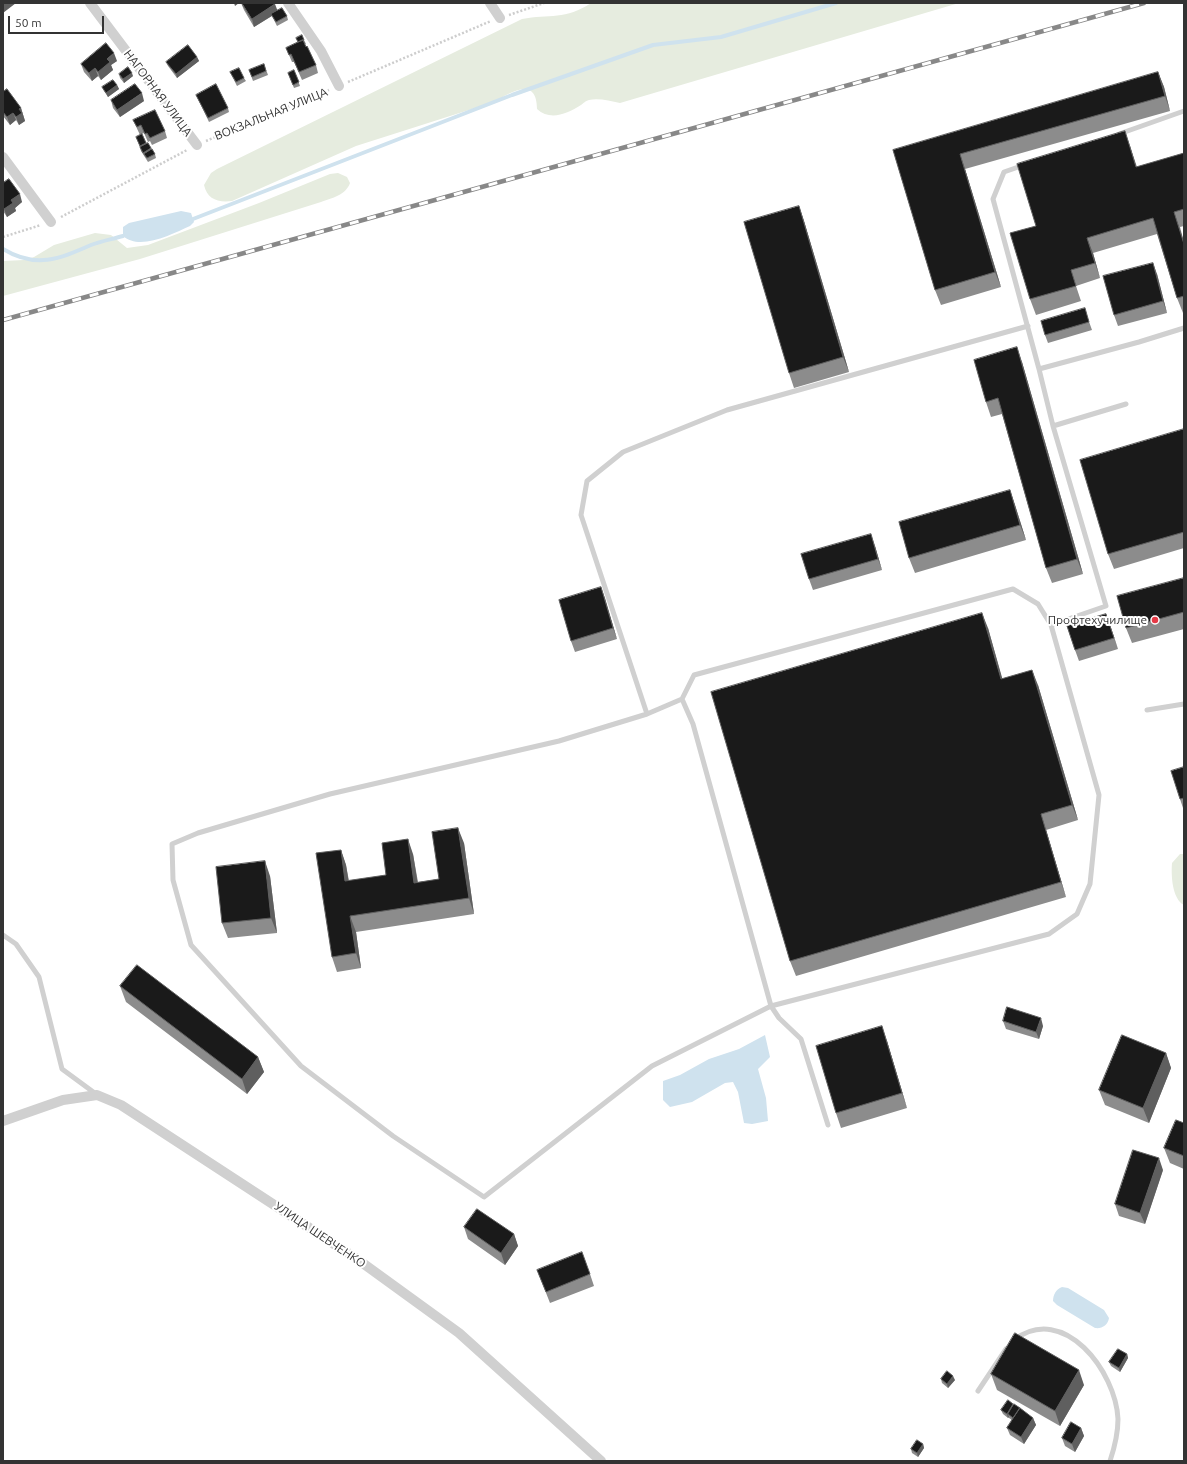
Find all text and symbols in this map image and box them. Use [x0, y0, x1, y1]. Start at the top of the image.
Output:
scale bar [10, 8, 106, 34]
text: 50 m [15, 16, 42, 29]
street label: НАГОРНАЯ УЛИЦА [121, 47, 195, 139]
street label: ВОКЗАЛЬНАЯ УЛИЦА [212, 85, 330, 143]
place label: Профтехучилище [1048, 613, 1147, 627]
marker: Профтехучилище [1150, 615, 1160, 625]
street label: УЛИЦА ШЕВЧЕНКО [272, 1199, 368, 1271]

